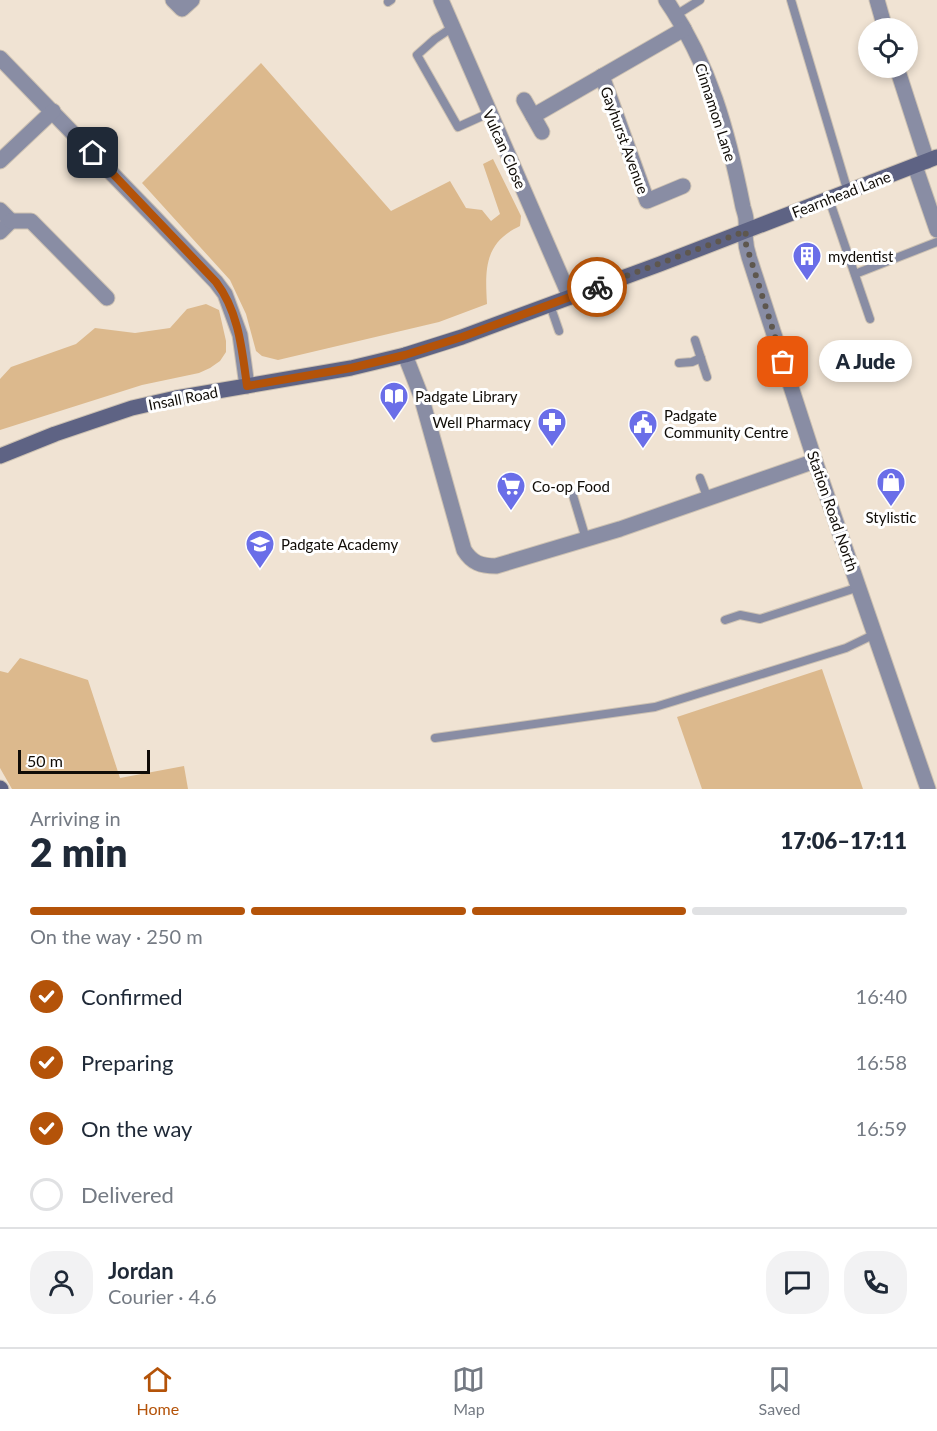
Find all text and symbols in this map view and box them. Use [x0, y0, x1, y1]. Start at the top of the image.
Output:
map controls [858, 18, 918, 78]
button: locate [858, 18, 918, 78]
street label: Cinnamon Lane [692, 61, 740, 164]
street label: Gayhurst Avenue [597, 84, 653, 196]
street label: Vulcan Close [480, 107, 530, 191]
pin [67, 127, 118, 178]
icon: home [76, 136, 109, 169]
street label: Fearnhead Lane [789, 167, 893, 221]
building icon: mydentist [791, 240, 823, 282]
place label: mydentist [828, 247, 894, 265]
courier [567, 257, 627, 317]
icon: bike [581, 271, 614, 304]
pin [757, 336, 808, 387]
callout: A Jude [819, 341, 912, 383]
icon: bag [766, 345, 799, 378]
text: A Jude [836, 349, 895, 373]
library icon: Padgate Library [378, 380, 410, 422]
street label: Insall Road [147, 382, 219, 414]
place label: Padgate Library [415, 387, 518, 405]
pharmacy icon: Well Pharmacy [536, 406, 568, 448]
place label: Padgate Community Centre [664, 406, 789, 441]
public building icon: Padgate Community Centre [627, 408, 659, 450]
place label: Well Pharmacy [433, 413, 531, 431]
street label: Station Road North [804, 448, 862, 574]
shop icon: Stylistic [875, 466, 907, 508]
supermarket icon: Co-op Food [495, 470, 527, 512]
place label: Co-op Food [532, 477, 610, 495]
place label: Stylistic [866, 508, 916, 526]
school or university icon: Padgate Academy [244, 528, 276, 570]
place label: Padgate Academy [281, 535, 398, 553]
scale bar [18, 747, 150, 774]
text: 50 m [27, 751, 63, 770]
text: Arriving in [30, 806, 121, 830]
text: 17:06–17:11 [781, 827, 907, 854]
text: 2 min [30, 829, 127, 875]
text: On the way · 250 m [30, 924, 203, 948]
icon: check [30, 980, 63, 1013]
text: Confirmed [81, 983, 183, 1010]
text: 16:40 [856, 984, 907, 1008]
icon: check [30, 1046, 63, 1079]
text: Preparing [81, 1049, 173, 1076]
text: 16:58 [856, 1050, 907, 1074]
icon: check [30, 1112, 63, 1145]
text: On the way [81, 1115, 192, 1142]
text: 16:59 [856, 1116, 907, 1140]
text: Delivered [81, 1181, 174, 1208]
button: person [30, 1251, 93, 1314]
button: chat [766, 1251, 829, 1314]
button: phone [844, 1251, 907, 1314]
text: Jordan [108, 1257, 174, 1284]
text: Courier · 4.6 [108, 1284, 217, 1308]
tab: Home [137, 1363, 179, 1418]
tab: Map [452, 1363, 485, 1418]
tab: Saved [759, 1363, 800, 1418]

